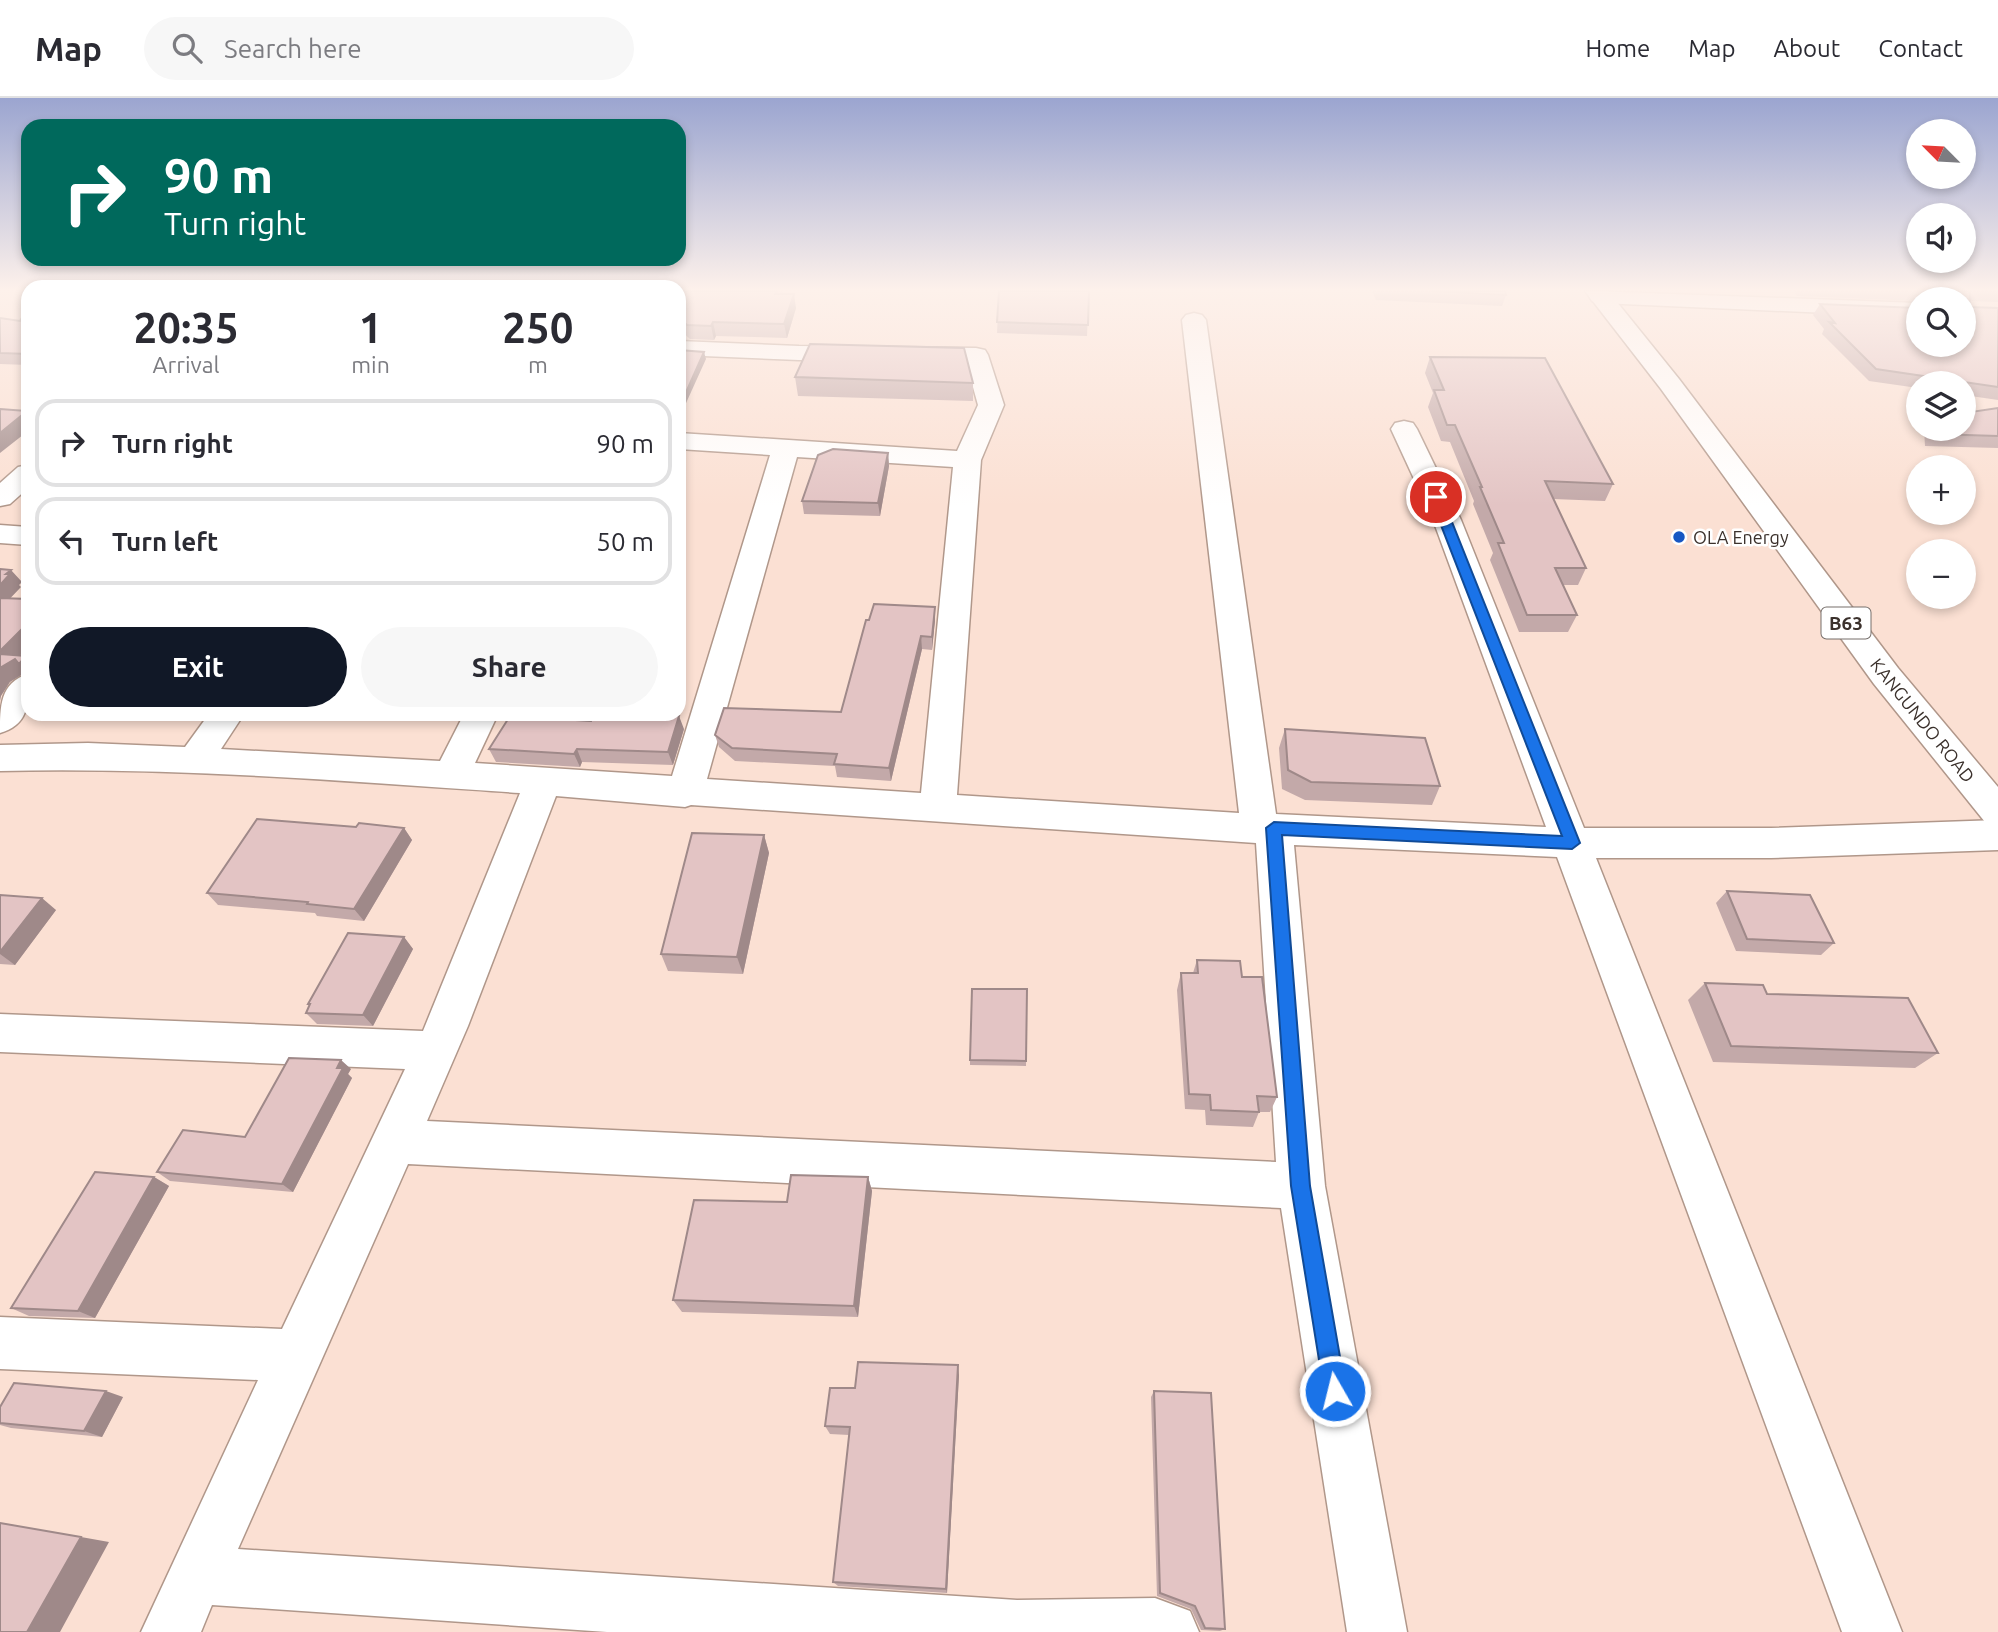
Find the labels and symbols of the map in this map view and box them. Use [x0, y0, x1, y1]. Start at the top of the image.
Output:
north arrow [1906, 119, 1976, 189]
pin [1406, 467, 1466, 527]
place label: OLA Energy [1693, 527, 1789, 547]
marker: OLA Energy [1671, 529, 1687, 545]
road number: B63 [1822, 608, 1870, 638]
street label: KANGUNDO ROAD [1867, 654, 1979, 786]
position arrow [1298, 1354, 1372, 1428]

